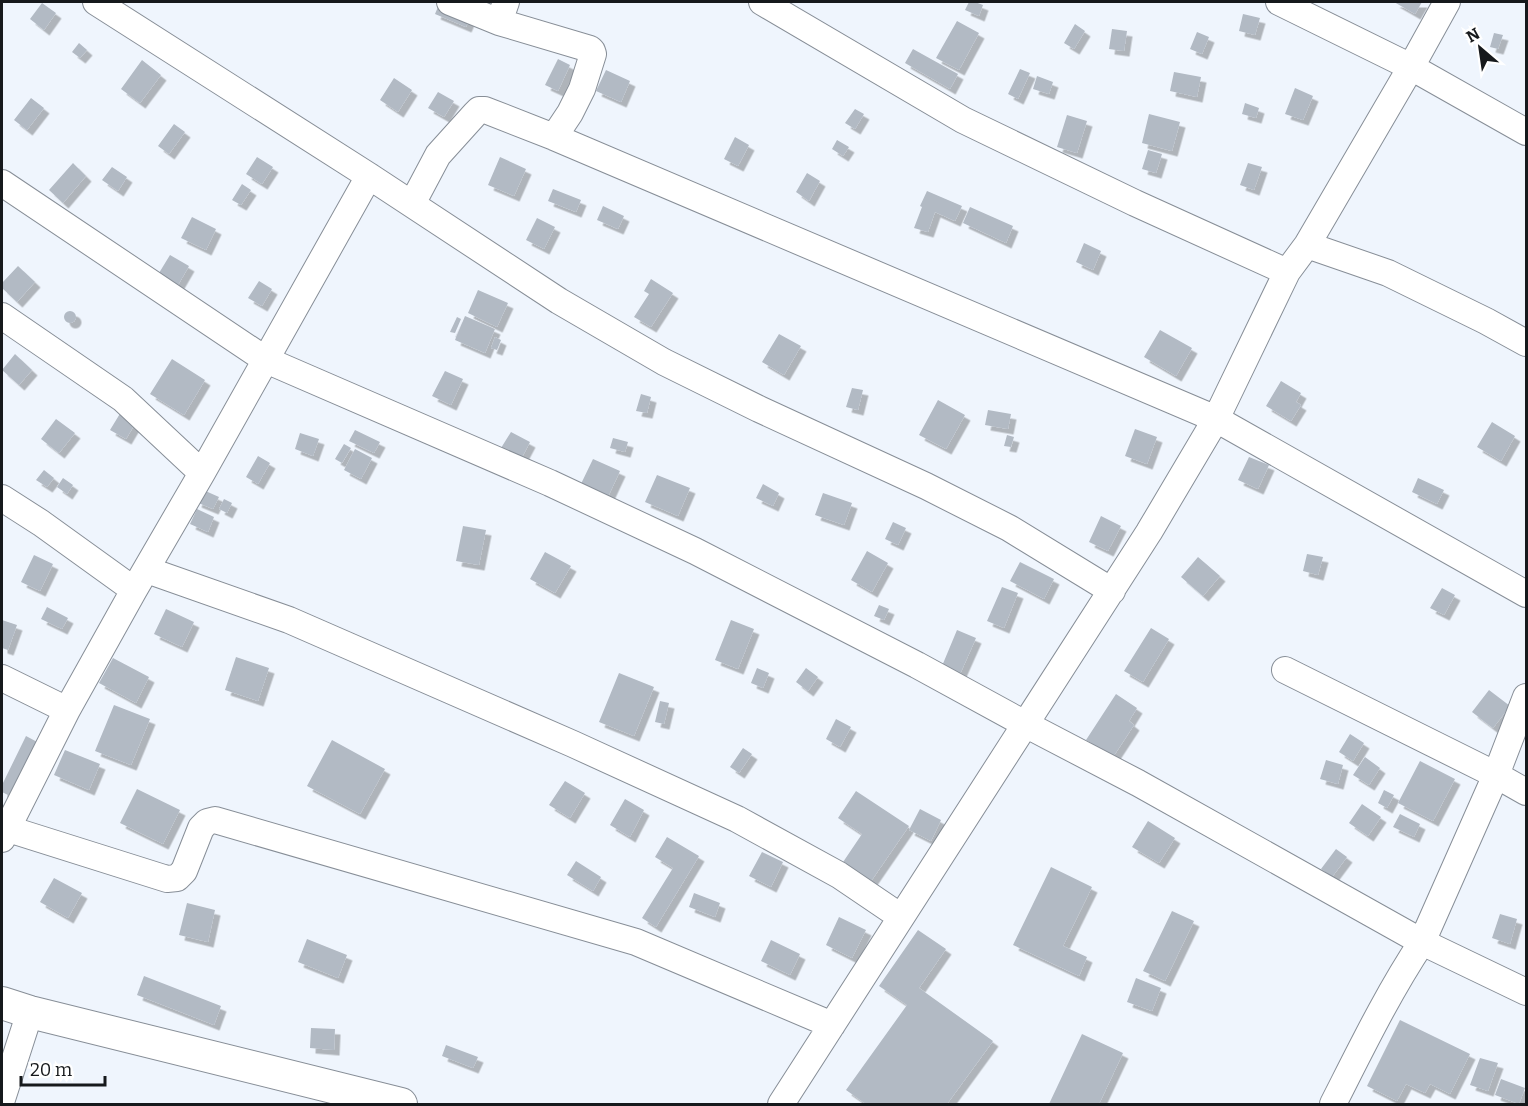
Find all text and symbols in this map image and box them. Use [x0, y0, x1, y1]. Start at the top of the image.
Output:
north arrow [1450, 18, 1510, 78]
text: N [1463, 24, 1483, 47]
scale bar [21, 1049, 105, 1087]
text: 20 m [30, 1059, 72, 1081]

